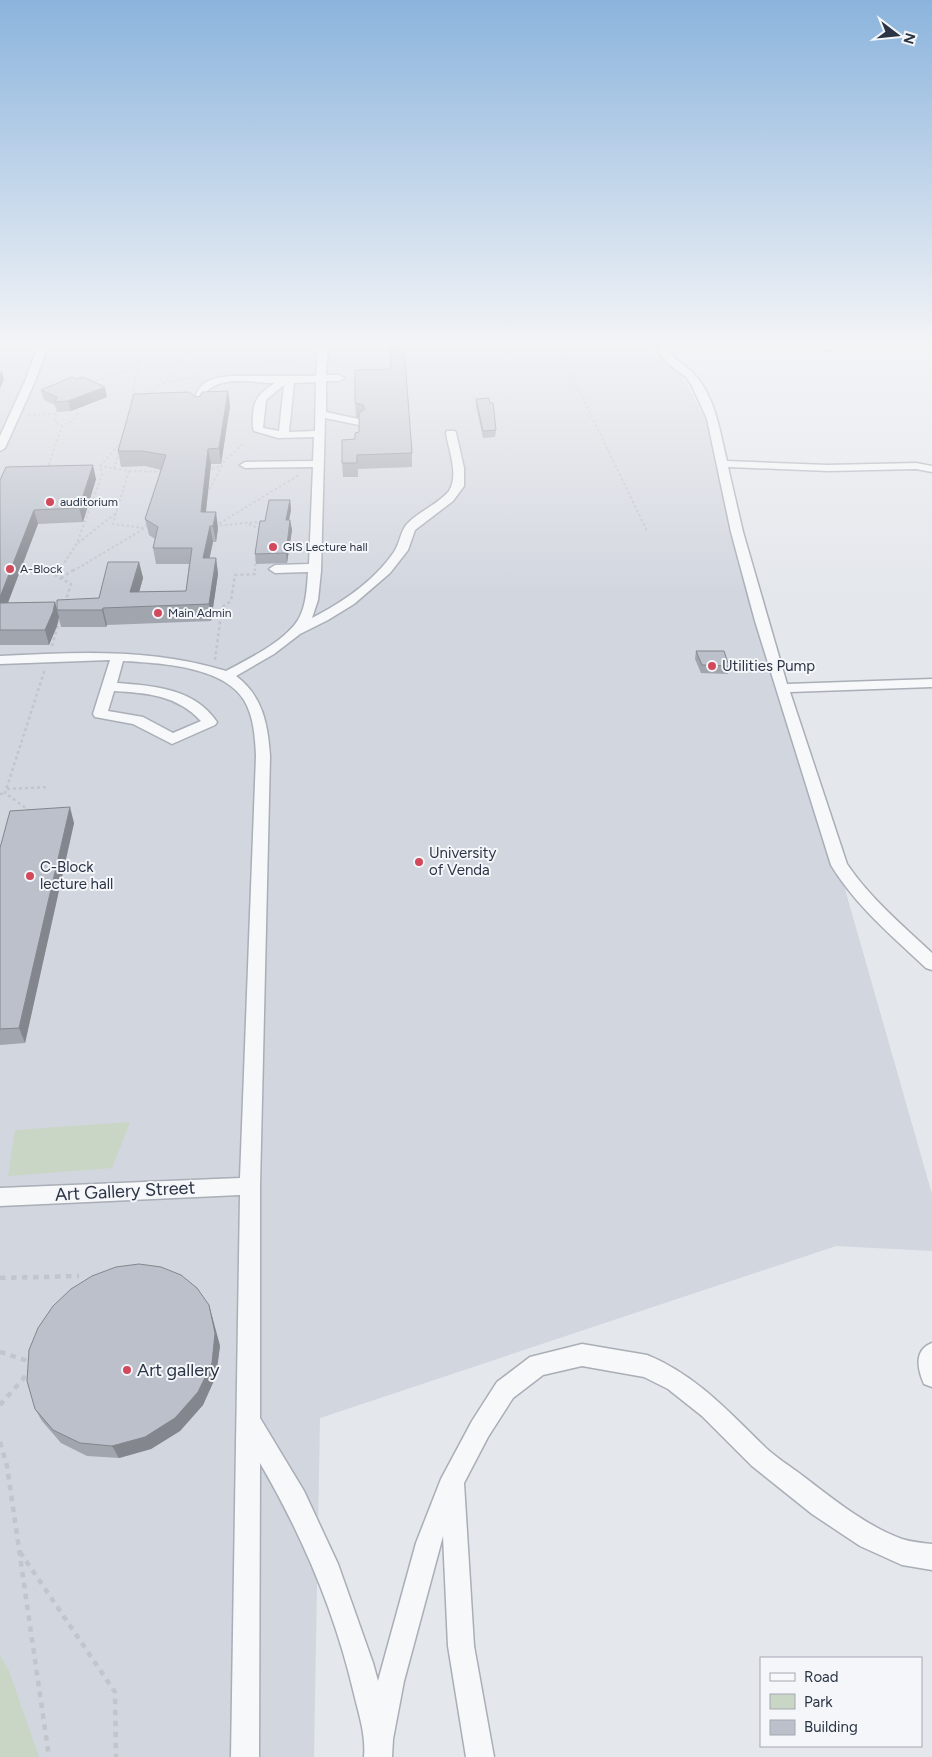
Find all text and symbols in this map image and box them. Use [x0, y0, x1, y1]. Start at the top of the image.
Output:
north arrow [872, 10, 922, 60]
text: N [899, 31, 919, 46]
place label: auditorium [60, 495, 118, 509]
marker: auditorium [44, 496, 56, 508]
place label: GIS Lecture hall [283, 540, 368, 554]
marker: GIS Lecture hall [267, 541, 279, 553]
place label: A-Block [20, 562, 63, 576]
marker: A-Block [4, 563, 16, 575]
place label: Main Admin [168, 606, 232, 620]
marker: Main Admin [152, 607, 164, 619]
place label: Utilities Pump [722, 657, 815, 675]
marker: Utilities Pump [706, 660, 718, 672]
place label: University of Venda [429, 844, 496, 879]
marker: University of Venda [413, 856, 425, 868]
place label: C-Block lecture hall [40, 858, 113, 893]
marker: C-Block lecture hall [24, 870, 36, 882]
street label: Art Gallery Street [54, 1176, 196, 1206]
place label: Art gallery [137, 1359, 220, 1381]
marker: Art gallery [121, 1364, 133, 1376]
legend [760, 1657, 922, 1747]
text: Road [804, 1668, 839, 1686]
text: Park [804, 1693, 833, 1711]
text: Building [804, 1718, 858, 1736]

